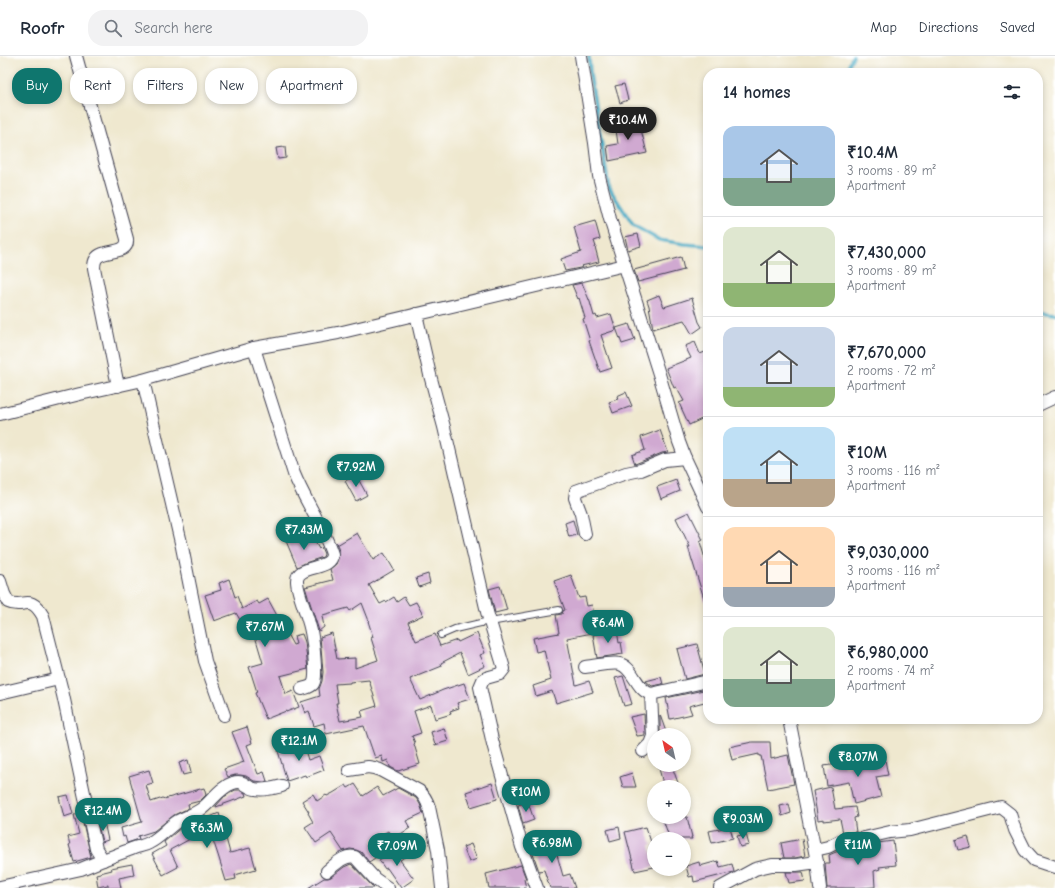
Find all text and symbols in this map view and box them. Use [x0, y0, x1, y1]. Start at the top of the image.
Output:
search box [88, 10, 368, 46]
text: Roofr [20, 17, 64, 39]
icon: search [102, 17, 124, 39]
text: Search here [134, 19, 212, 37]
text: Map [870, 19, 897, 36]
text: Directions [919, 19, 978, 36]
text: Saved [1000, 19, 1035, 36]
chip: Buy [12, 68, 62, 104]
chip: Rent [70, 68, 125, 104]
chip: Filters [133, 68, 197, 104]
chip: New [205, 68, 258, 104]
chip: Apartment [266, 68, 357, 104]
icon: filters [1001, 81, 1023, 103]
text: 14 homes [723, 83, 790, 102]
pin: ₹10.4M [595, 107, 661, 141]
text: ₹10.4M [609, 112, 647, 127]
icon: home [755, 142, 803, 190]
text: ₹10.4M [847, 143, 898, 162]
text: 3 rooms · 89 m² [847, 163, 936, 178]
text: Apartment [847, 178, 905, 193]
icon: home [755, 243, 803, 291]
text: ₹7,430,000 [847, 243, 926, 262]
text: 3 rooms · 89 m² [847, 263, 936, 278]
text: Apartment [847, 278, 905, 293]
icon: home [755, 343, 803, 391]
text: ₹7,670,000 [847, 343, 926, 362]
text: 2 rooms · 72 m² [847, 363, 935, 378]
text: Apartment [847, 378, 905, 393]
icon: home [755, 443, 803, 491]
text: ₹10M [847, 443, 887, 462]
pin: ₹7.92M [323, 454, 389, 488]
text: ₹7.92M [336, 459, 376, 474]
text: 3 rooms · 116 m² [847, 463, 939, 478]
text: Apartment [847, 478, 905, 493]
pin: ₹7.43M [271, 517, 337, 551]
text: ₹7.43M [285, 522, 323, 537]
icon: home [755, 543, 803, 591]
text: ₹9,030,000 [847, 543, 929, 562]
text: 3 rooms · 116 m² [847, 563, 939, 578]
text: Apartment [847, 578, 905, 593]
pin: ₹6.4M [580, 610, 636, 644]
pin: ₹7.67M [232, 614, 298, 648]
text: ₹6.4M [591, 615, 625, 630]
text: ₹7.67M [246, 619, 284, 634]
icon: home [755, 643, 803, 691]
text: ₹6,980,000 [847, 643, 929, 662]
text: 2 rooms · 74 m² [847, 663, 934, 678]
text: Apartment [847, 678, 905, 693]
pin: ₹12.1M [266, 728, 332, 762]
north arrow [647, 728, 691, 772]
map controls [647, 728, 691, 876]
text: ₹12.1M [281, 733, 317, 748]
pin: ₹8.07M [825, 744, 891, 778]
text: ₹8.07M [838, 749, 878, 764]
pin: ₹10M [502, 779, 550, 813]
button: + [647, 780, 691, 824]
text: ₹10M [511, 784, 541, 799]
pin: ₹12.4M [70, 798, 136, 832]
text: ₹12.4M [84, 803, 122, 818]
pin: ₹9.03M [710, 806, 776, 840]
text: ₹9.03M [723, 811, 763, 826]
pin: ₹6.3M [179, 815, 235, 849]
text: ₹6.3M [190, 820, 224, 835]
pin: ₹6.98M [519, 830, 585, 864]
button: − [647, 832, 691, 876]
pin: ₹11M [834, 832, 882, 866]
pin: ₹7.09M [364, 833, 430, 867]
text: ₹6.98M [532, 835, 572, 850]
text: ₹11M [844, 837, 872, 852]
text: ₹7.09M [377, 838, 417, 853]

